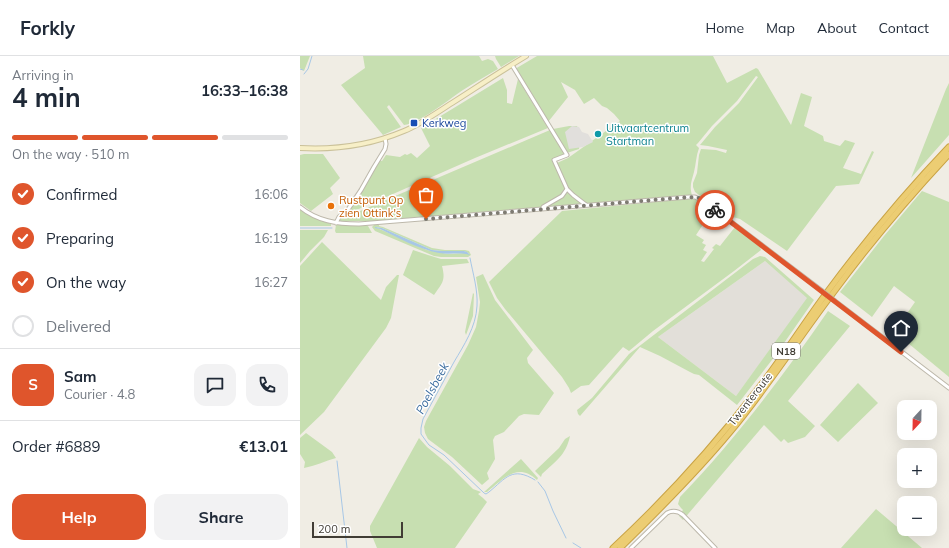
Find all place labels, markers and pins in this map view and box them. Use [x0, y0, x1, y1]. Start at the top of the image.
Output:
place label: Kerkweg [422, 116, 466, 130]
marker: Kerkweg [409, 118, 419, 128]
place label: Uitvaartcentrum Startman [606, 121, 689, 148]
marker: Uitvaartcentrum Startman [593, 129, 603, 139]
pin [409, 178, 443, 219]
place label: Rustpunt Op zien Ottink's [339, 193, 404, 220]
marker: Rustpunt Op zien Ottink's [326, 201, 336, 211]
pin [884, 311, 918, 352]

